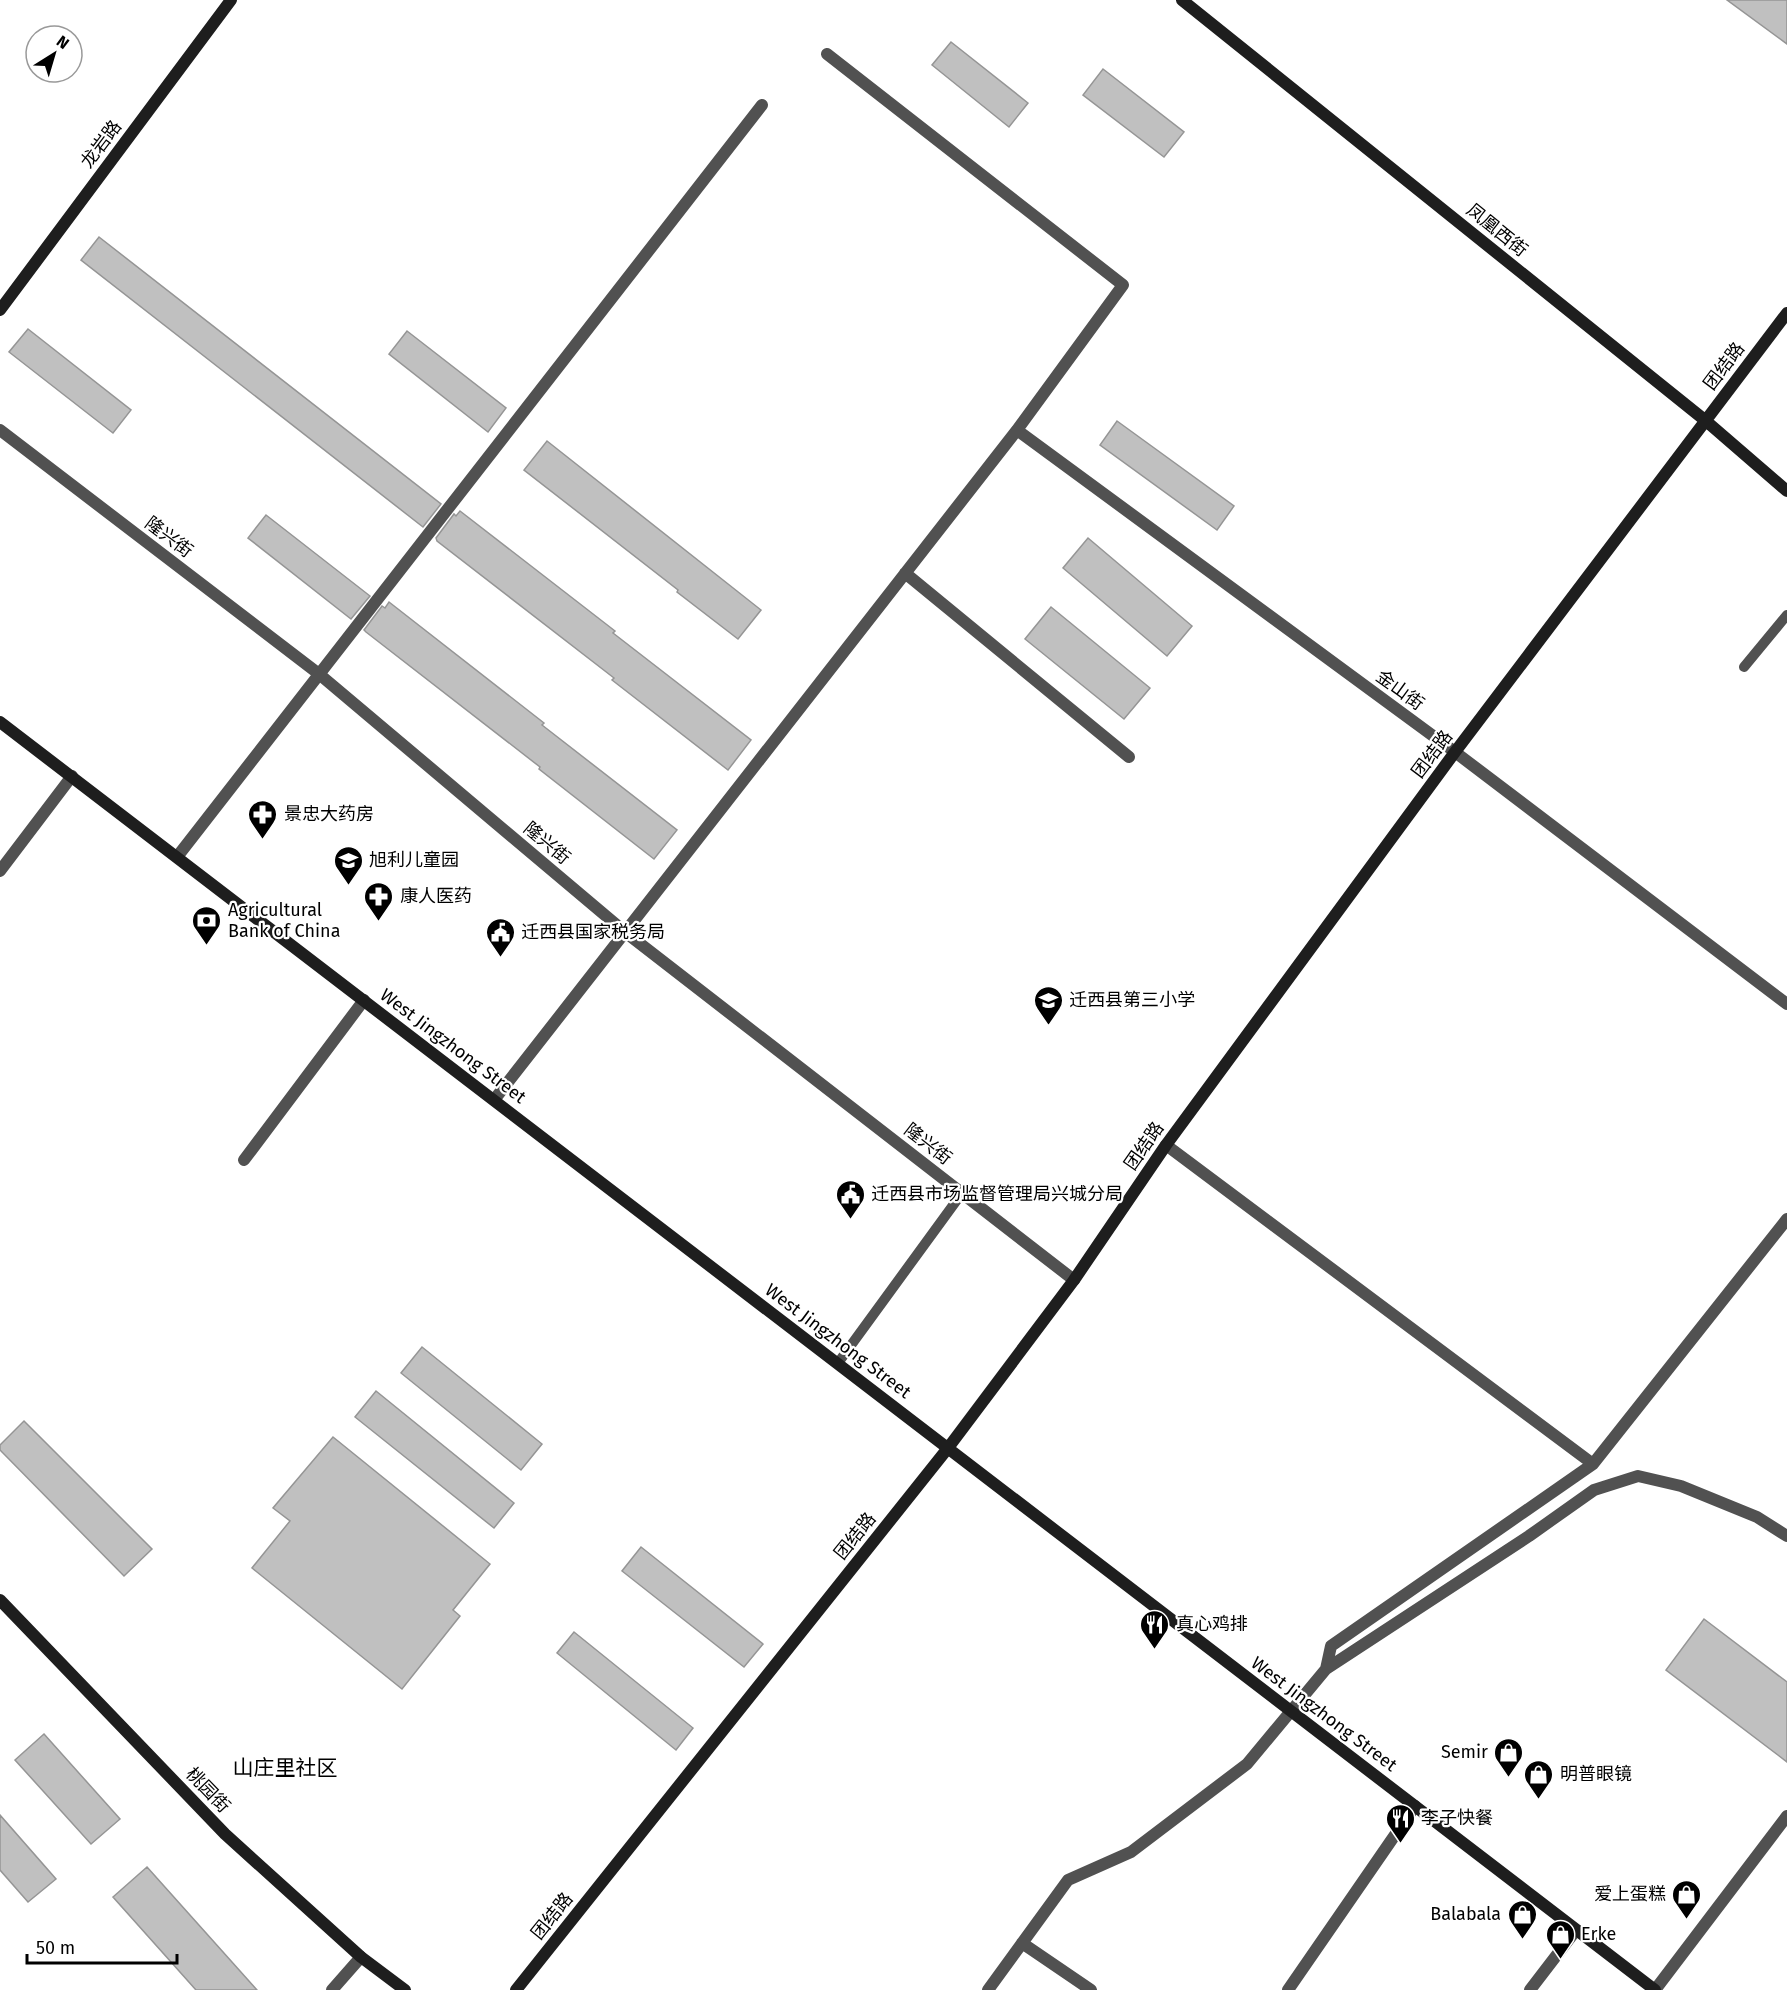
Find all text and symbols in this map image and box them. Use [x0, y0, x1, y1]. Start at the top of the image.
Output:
north arrow [24, 24, 84, 84]
text: N [53, 32, 73, 53]
street label: 龙岩路 [76, 116, 126, 172]
street label: 凤凰西街 [1462, 199, 1532, 261]
street label: 团结路 [1699, 338, 1749, 394]
street label: 隆兴街 [141, 512, 197, 562]
street label: 金山街 [1372, 665, 1428, 715]
street label: 团结路 [1407, 726, 1457, 782]
pharmacy icon: 景忠大药房 [247, 798, 279, 840]
place label: 景忠大药房 [284, 803, 374, 825]
street label: 隆兴街 [519, 817, 575, 869]
school or university icon: 旭利儿童园 [332, 844, 364, 886]
place label: 旭利儿童园 [369, 849, 459, 871]
pharmacy icon: 康人医药 [363, 880, 395, 922]
place label: 康人医药 [400, 885, 472, 907]
place label: Agricultural Bank of China [228, 899, 340, 942]
bank icon: Agricultural Bank of China [191, 904, 223, 946]
public building icon: 迁西县国家税务局 [484, 916, 516, 958]
place label: 迁西县国家税务局 [521, 921, 665, 943]
street label: West Jingzhong Street [376, 984, 531, 1108]
school or university icon: 迁西县第三小学 [1032, 984, 1064, 1026]
place label: 迁西县第三小学 [1069, 989, 1195, 1011]
street label: 团结路 [1120, 1118, 1168, 1174]
street label: 隆兴街 [900, 1119, 956, 1169]
public building icon: 迁西县市场监督管理局兴城分局 [834, 1178, 866, 1220]
place label: 迁西县市场监督管理局兴城分局 [871, 1183, 1123, 1205]
street label: West Jingzhong Street [761, 1279, 916, 1403]
street label: 团结路 [829, 1508, 881, 1564]
restaurant icon: 真心鸡排 [1139, 1608, 1171, 1650]
place label: 真心鸡排 [1176, 1613, 1248, 1635]
street label: West Jingzhong Street [1247, 1652, 1402, 1776]
shop icon: Semir [1493, 1736, 1525, 1778]
place label: Semir [1441, 1741, 1488, 1763]
district label: 山庄里社区 [233, 1755, 338, 1781]
shop icon: 明普眼镜 [1523, 1758, 1555, 1800]
street label: 桃园街 [181, 1763, 235, 1817]
place label: 明普眼镜 [1560, 1763, 1632, 1785]
restaurant icon: 李子快餐 [1384, 1802, 1416, 1844]
place label: 李子快餐 [1421, 1807, 1493, 1829]
shop icon: 爱上蛋糕 [1671, 1878, 1703, 1920]
place label: 爱上蛋糕 [1594, 1883, 1666, 1905]
street label: 团结路 [526, 1888, 578, 1944]
shop icon: Balabala [1506, 1898, 1538, 1940]
place label: Balabala [1430, 1903, 1501, 1925]
shop icon: Erke [1544, 1918, 1576, 1960]
place label: Erke [1581, 1923, 1616, 1945]
scale bar [27, 1927, 177, 1965]
text: 50 m [36, 1937, 75, 1959]

